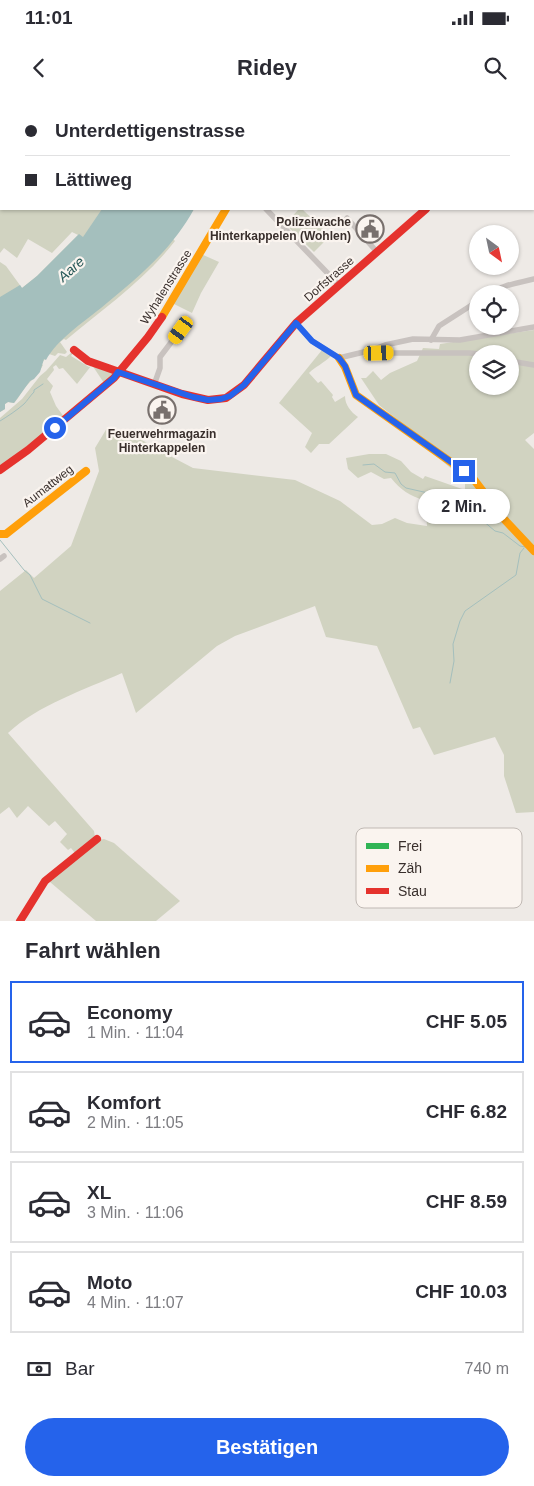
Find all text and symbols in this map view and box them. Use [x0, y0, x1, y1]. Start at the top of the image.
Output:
text: 11:01 [25, 7, 73, 28]
icon: back [25, 54, 53, 82]
icon: search [481, 54, 509, 82]
text: Ridey [237, 55, 297, 80]
text: Unterdettigenstrasse [55, 120, 245, 141]
text: Lättiweg [55, 169, 132, 190]
public building icon: Polizeiwache Hinterkappelen (Wohlen) [355, 214, 385, 244]
place label: Polizeiwache Hinterkappelen (Wohlen) [210, 215, 351, 243]
north arrow [469, 225, 519, 275]
map controls [469, 225, 519, 395]
street label: Wyhalenstrasse [137, 247, 195, 327]
water label: Aare [54, 253, 87, 286]
street label: Dorfstrasse [301, 253, 357, 304]
button: locate [469, 285, 519, 335]
car [166, 313, 195, 347]
car [363, 345, 394, 361]
button: layers [469, 345, 519, 395]
public building icon: Feuerwehrmagazin Hinterkappelen [147, 395, 177, 425]
route start [44, 417, 66, 439]
place label: Feuerwehrmagazin Hinterkappelen [108, 427, 216, 455]
route end [453, 460, 475, 482]
street label: Aumattweg [20, 462, 76, 510]
callout: 2 Min. [418, 488, 510, 524]
text: 2 Min. [441, 498, 487, 515]
legend [356, 828, 522, 908]
text: Frei [398, 838, 422, 854]
text: Zäh [398, 860, 422, 876]
text: Stau [398, 883, 427, 899]
text: Fahrt wählen [25, 938, 161, 963]
icon: car [27, 1000, 72, 1045]
text: Economy [87, 1002, 173, 1023]
text: CHF 5.05 [426, 1011, 507, 1032]
text: 1 Min. · 11:04 [87, 1024, 184, 1041]
icon: car [27, 1090, 72, 1135]
text: Komfort [87, 1092, 161, 1113]
text: CHF 6.82 [426, 1101, 507, 1122]
text: 2 Min. · 11:05 [87, 1114, 184, 1131]
icon: car [27, 1180, 72, 1225]
text: XL [87, 1182, 111, 1203]
text: CHF 8.59 [426, 1191, 507, 1212]
text: 3 Min. · 11:06 [87, 1204, 184, 1221]
icon: car [27, 1270, 72, 1315]
text: Moto [87, 1272, 132, 1293]
text: CHF 10.03 [415, 1281, 507, 1302]
text: 4 Min. · 11:07 [87, 1294, 184, 1311]
icon: cash [25, 1355, 53, 1383]
text: Bar [65, 1358, 95, 1379]
text: 740 m [465, 1360, 509, 1377]
button: Bestätigen [25, 1418, 509, 1476]

